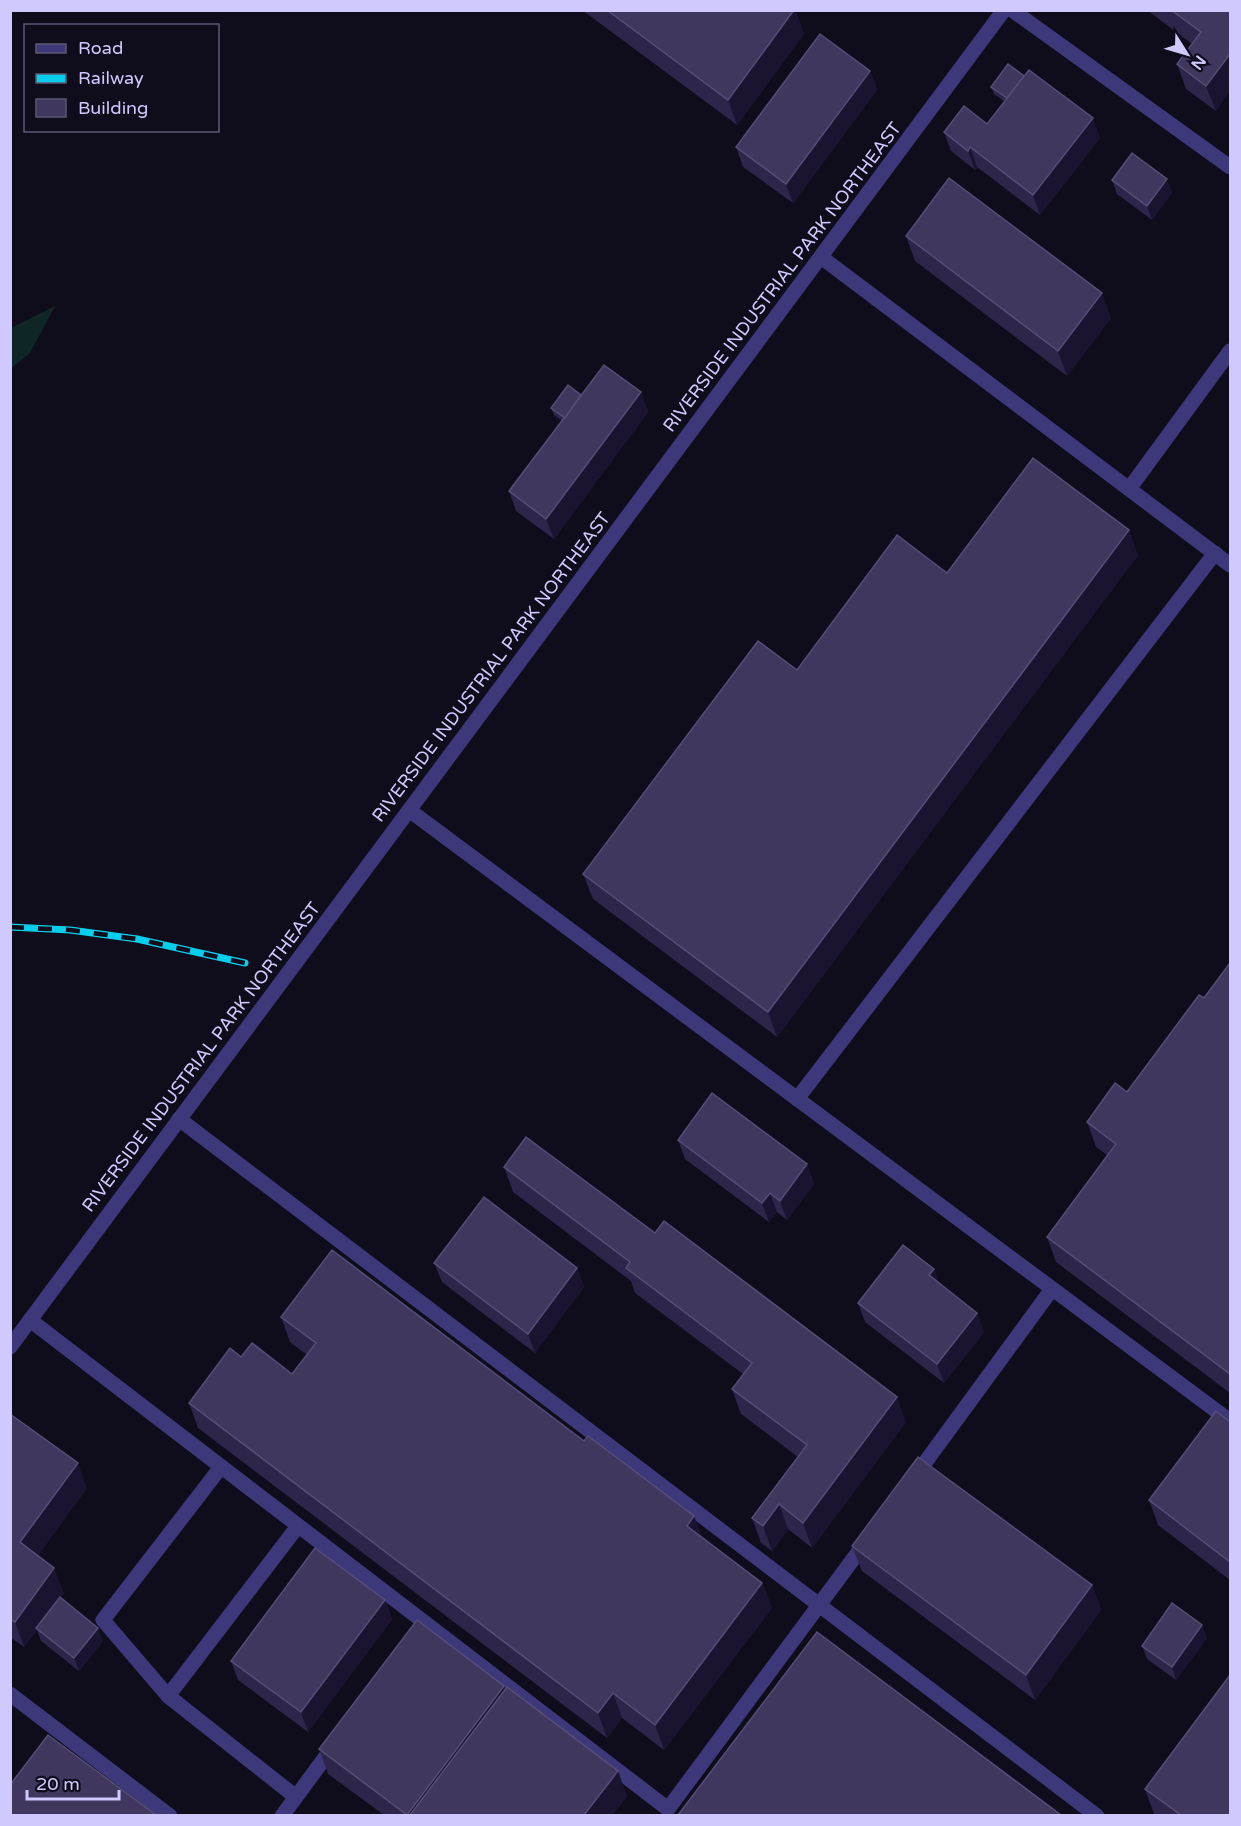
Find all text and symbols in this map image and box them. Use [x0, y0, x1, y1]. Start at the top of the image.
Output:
legend [24, 24, 219, 132]
north arrow [1157, 24, 1217, 84]
text: Road [78, 37, 123, 59]
text: N [1186, 51, 1210, 74]
text: Railway [78, 67, 144, 89]
text: Building [78, 97, 148, 119]
street label: RIVERSIDE INDUSTRIAL PARK NORTHEAST [658, 118, 906, 436]
street label: RIVERSIDE INDUSTRIAL PARK NORTHEAST [367, 508, 615, 826]
street label: RIVERSIDE INDUSTRIAL PARK NORTHEAST [77, 898, 325, 1216]
scale bar [27, 1763, 118, 1801]
text: 20 m [36, 1773, 80, 1795]

